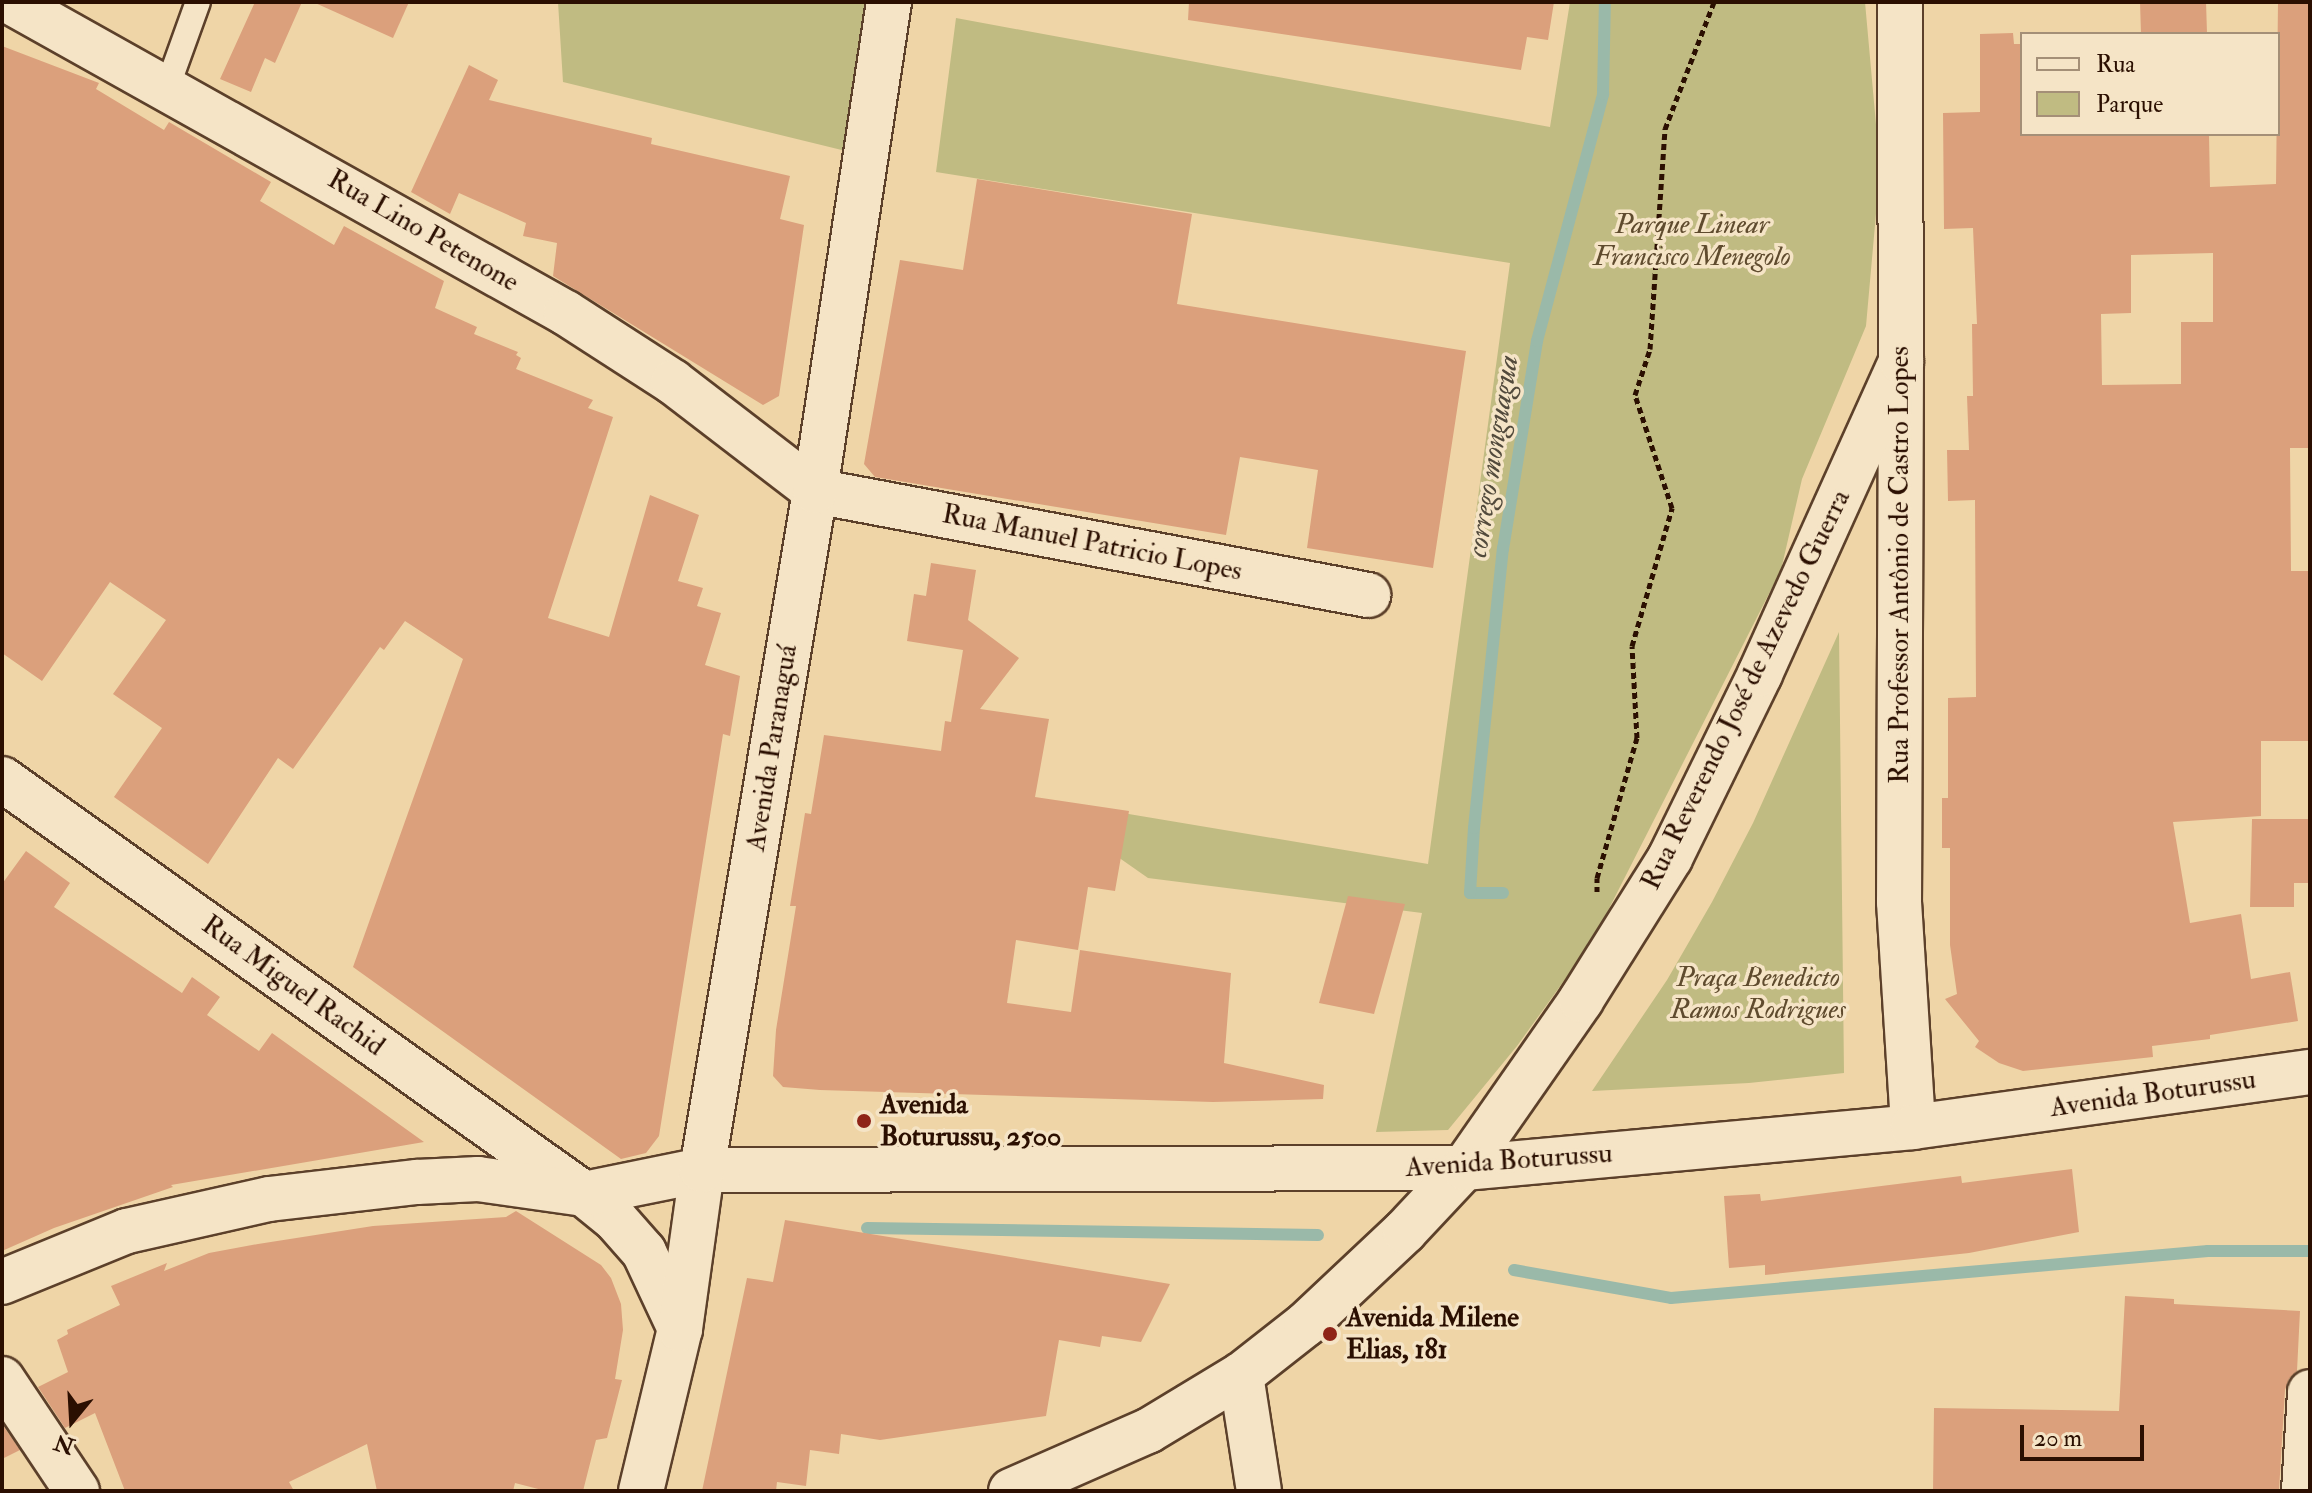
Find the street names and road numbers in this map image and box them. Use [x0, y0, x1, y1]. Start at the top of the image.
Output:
street label: Rua Lino Petenone [321, 163, 525, 299]
street label: Rua Professor Antônio de Castro Lopes [1883, 346, 1917, 784]
street label: Rua Reverendo José de Azevedo Guerra [1634, 484, 1858, 896]
street label: Rua Manuel Patricio Lopes [939, 497, 1245, 589]
street label: Avenida Paranaguá [739, 642, 805, 854]
street label: Rua Miguel Rachid [195, 908, 391, 1064]
street label: Avenida Boturussu [2048, 1063, 2258, 1125]
street label: Avenida Boturussu [1404, 1137, 1614, 1185]

